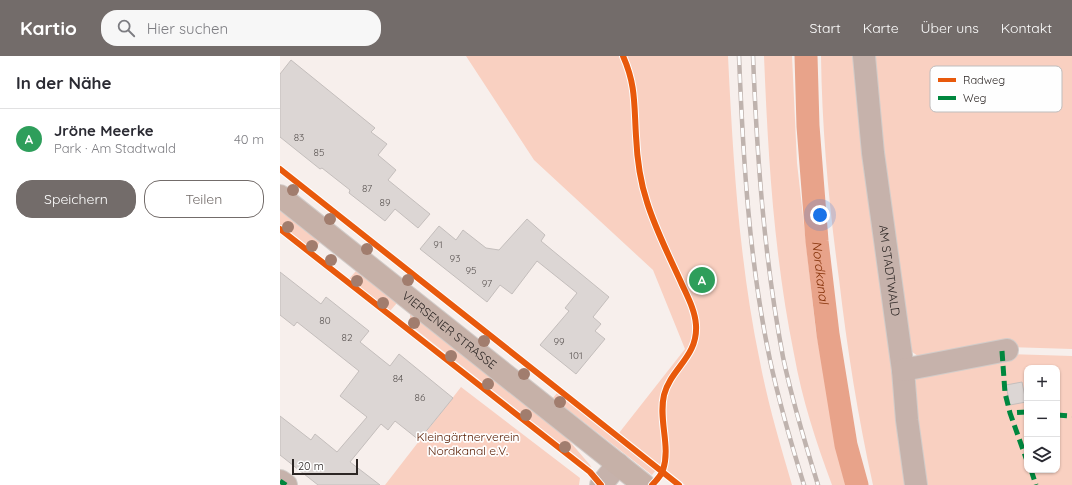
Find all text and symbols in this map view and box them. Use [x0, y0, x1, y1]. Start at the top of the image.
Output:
search box [101, 10, 381, 46]
text: Kartio [20, 16, 77, 40]
icon: search [115, 17, 137, 39]
text: Hier suchen [147, 19, 228, 38]
text: Start [809, 19, 841, 37]
text: Karte [863, 19, 899, 37]
text: Über uns [921, 19, 979, 37]
text: Kontakt [1001, 19, 1052, 37]
legend [930, 66, 1062, 112]
text: In der Nähe [16, 72, 112, 93]
text: Radweg [963, 73, 1005, 87]
text: Weg [963, 91, 987, 105]
text: Jröne Meerke [54, 121, 154, 140]
text: A [25, 131, 33, 147]
text: 40 m [234, 131, 264, 147]
house number: 83 [294, 131, 304, 144]
text: Park · Am Stadtwald [54, 140, 176, 156]
house number: 85 [314, 146, 324, 159]
button: Speichern [16, 180, 136, 218]
button: Teilen [144, 180, 264, 218]
house number: 87 [362, 182, 372, 195]
house number: 89 [380, 196, 391, 209]
your location [810, 205, 830, 225]
street label: AM STADTWALD [876, 224, 904, 317]
house number: 91 [433, 238, 443, 251]
water label: Nordkanal [809, 240, 833, 307]
house number: 93 [450, 252, 460, 265]
house number: 95 [465, 264, 477, 277]
pin: A [689, 265, 715, 295]
house number: 97 [482, 277, 492, 290]
street label: VIERSENER STRASSE [399, 288, 500, 372]
house number: 80 [319, 314, 331, 327]
house number: 82 [342, 331, 353, 344]
house number: 99 [553, 335, 565, 348]
house number: 101 [569, 349, 583, 362]
map controls [1024, 365, 1060, 473]
button: + [1024, 365, 1060, 401]
house number: 84 [393, 372, 403, 385]
house number: 86 [415, 391, 426, 404]
button: − [1024, 401, 1060, 437]
park label: Kleingärtnerverein Nordkanal e.V. [416, 429, 520, 458]
button: layers [1024, 437, 1060, 473]
scale bar [292, 457, 358, 476]
text: 20 m [298, 459, 324, 473]

